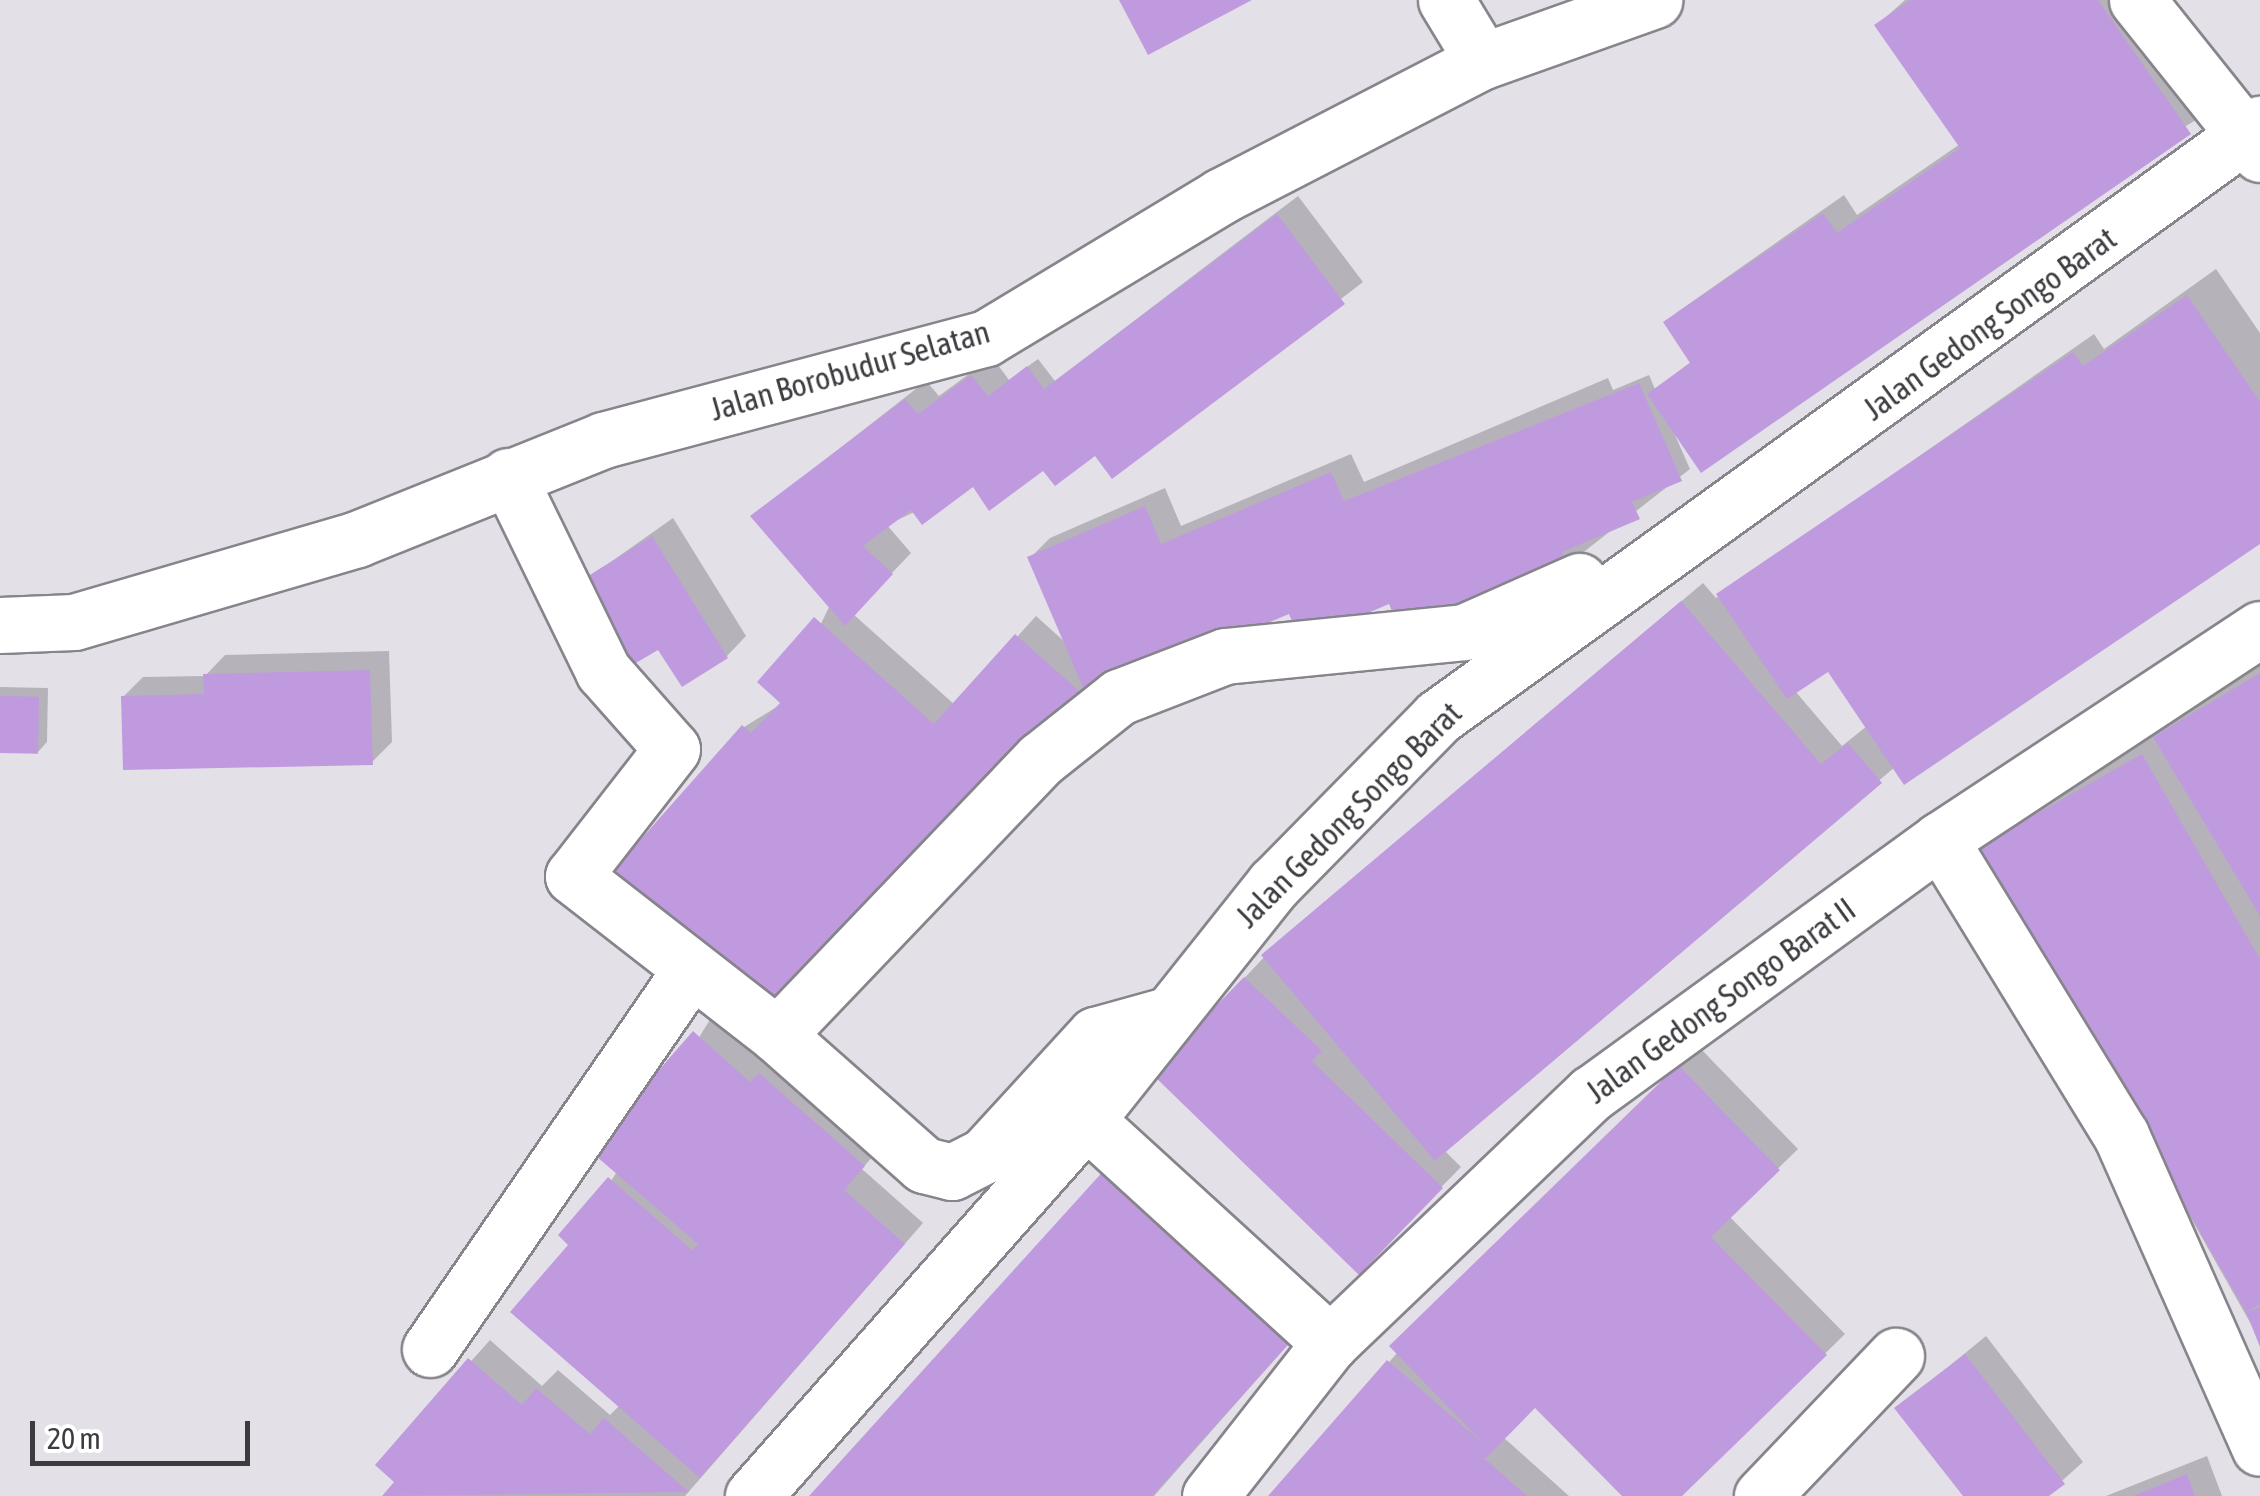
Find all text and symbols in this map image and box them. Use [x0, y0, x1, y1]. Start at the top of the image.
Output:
street label: Jalan Gedong Songo Barat [1856, 219, 2124, 429]
street label: Jalan Borobudur Selatan [706, 313, 994, 429]
street label: Jalan Gedong Songo Barat [1228, 694, 1470, 936]
street label: Jalan Gedong Songo Barat II [1579, 890, 1863, 1112]
scale bar [35, 1401, 255, 1463]
text: 20 m [47, 1421, 101, 1455]

